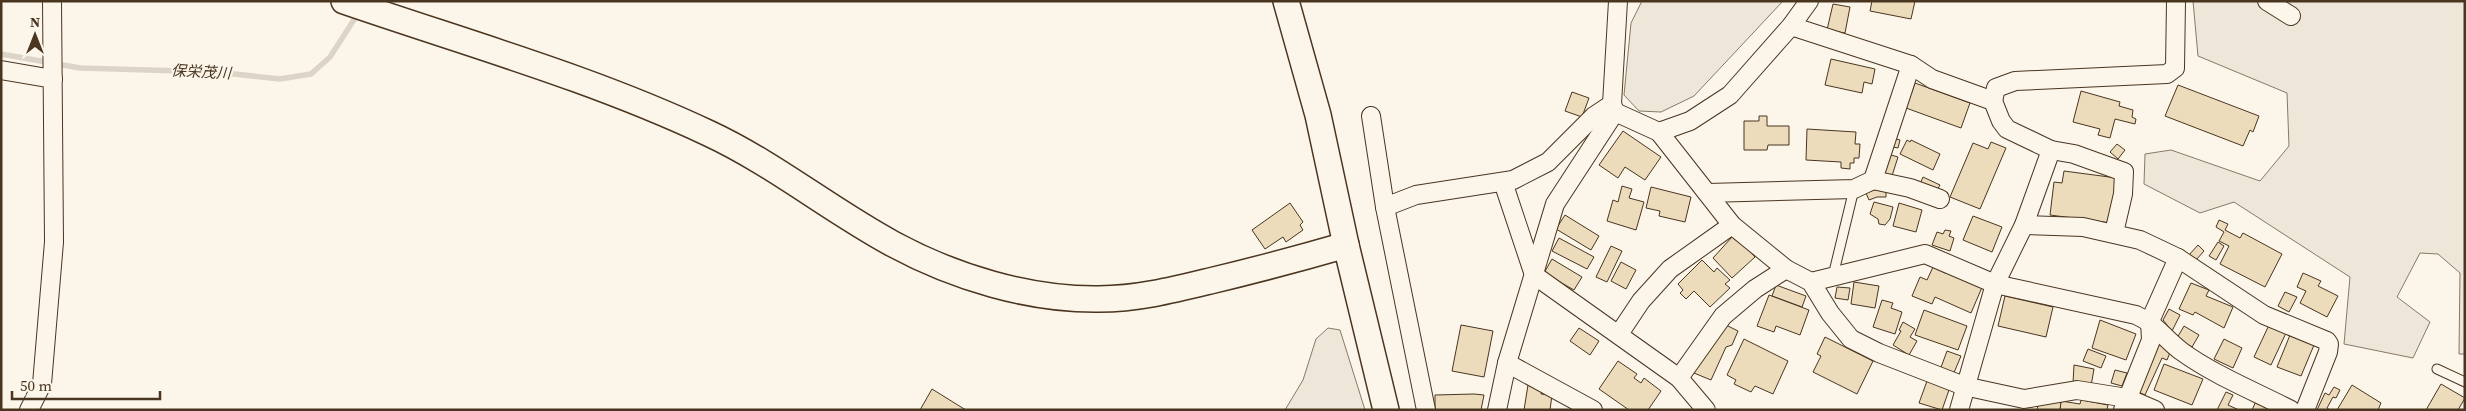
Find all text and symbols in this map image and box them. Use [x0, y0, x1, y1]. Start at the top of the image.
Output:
north arrow [10, 10, 60, 60]
text: N [30, 12, 40, 32]
water label: 保栄茂川 [171, 59, 234, 84]
scale bar [12, 368, 160, 400]
text: 50 m [20, 375, 52, 396]

